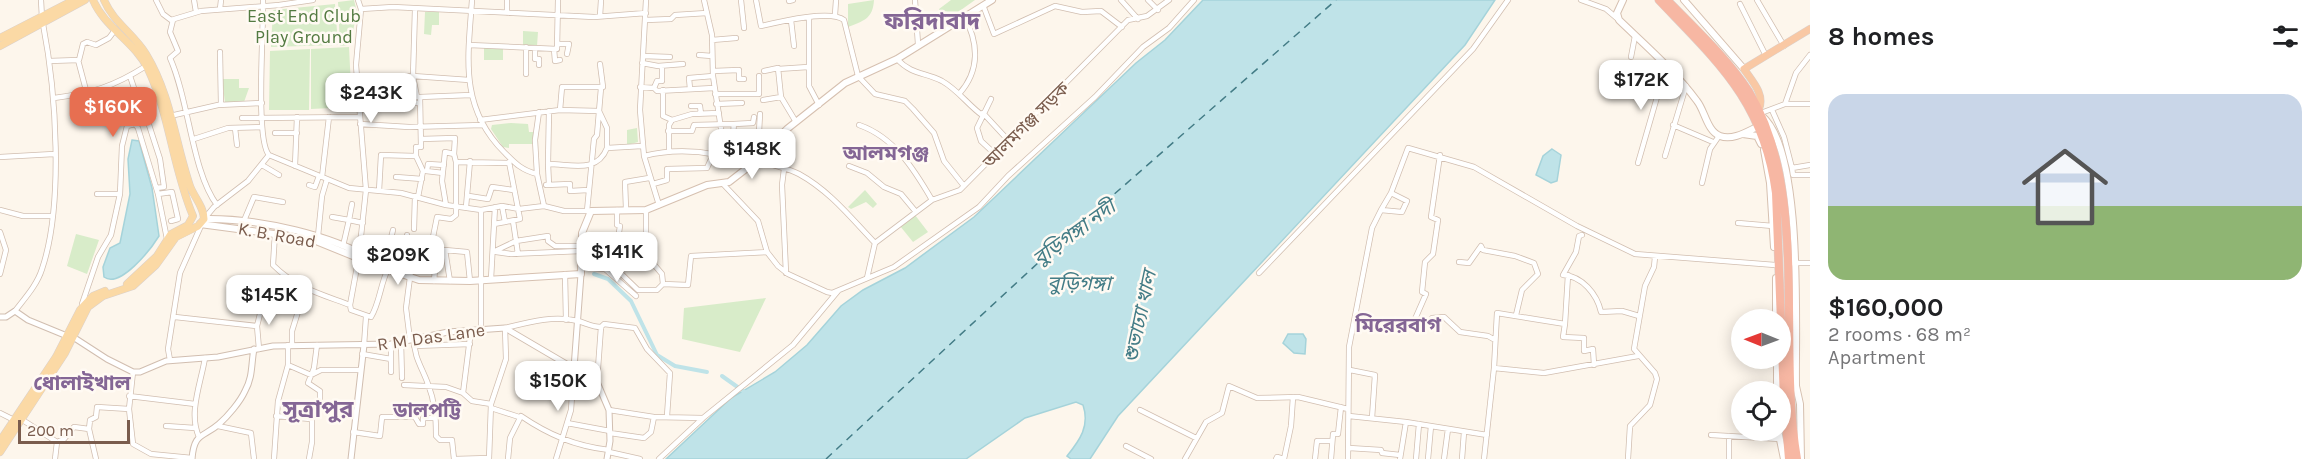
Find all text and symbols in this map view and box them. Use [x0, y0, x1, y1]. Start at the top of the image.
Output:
park label: East End Club Play Ground [247, 5, 361, 48]
district label: ফরিদাবাদ [883, 7, 981, 35]
icon: filters [2269, 20, 2302, 53]
text: 8 homes [1828, 21, 1934, 52]
pin: $172K [1599, 60, 1683, 111]
text: $172K [1613, 68, 1669, 91]
pin: $243K [329, 73, 413, 124]
street label: আলমগঞ্জ সড়ক [977, 77, 1074, 174]
text: $243K [339, 81, 403, 104]
pin: $160K [71, 87, 155, 138]
text: $160K [84, 95, 142, 118]
pin: $148K [710, 129, 794, 180]
icon: home [2011, 133, 2119, 241]
text: $148K [723, 137, 781, 160]
district label: আলমগঞ্জ [842, 141, 929, 165]
water label: বুড়িগঙ্গা নদী [1028, 192, 1123, 271]
street label: K. B. Road [236, 217, 318, 253]
pin: $141K [575, 232, 659, 283]
pin: $209K [356, 235, 440, 286]
text: $141K [590, 240, 644, 263]
text: $209K [366, 243, 430, 266]
water label: শুভাঢ্যা খাল [1119, 266, 1162, 365]
water label: বুড়িগঙ্গা [1047, 272, 1114, 295]
pin: $145K [227, 275, 311, 326]
text: $145K [240, 283, 298, 306]
text: $160,000 [1828, 292, 1943, 323]
north arrow [1731, 309, 1791, 369]
map controls [1731, 309, 1791, 441]
district label: মিরেরবাগ [1354, 313, 1441, 337]
street label: R M Das Lane [376, 319, 486, 355]
text: 2 rooms · 68 m² [1828, 323, 1971, 346]
text: Apartment [1828, 346, 1926, 369]
pin: $150K [516, 361, 600, 412]
text: $150K [529, 369, 587, 392]
district label: ধোলাইখাল [33, 371, 132, 395]
button: locate [1731, 381, 1791, 441]
district label: সূত্রাপুর [281, 395, 354, 423]
district label: ডালপট্টি [392, 398, 462, 422]
scale bar [18, 417, 130, 444]
text: 200 m [27, 421, 74, 440]

